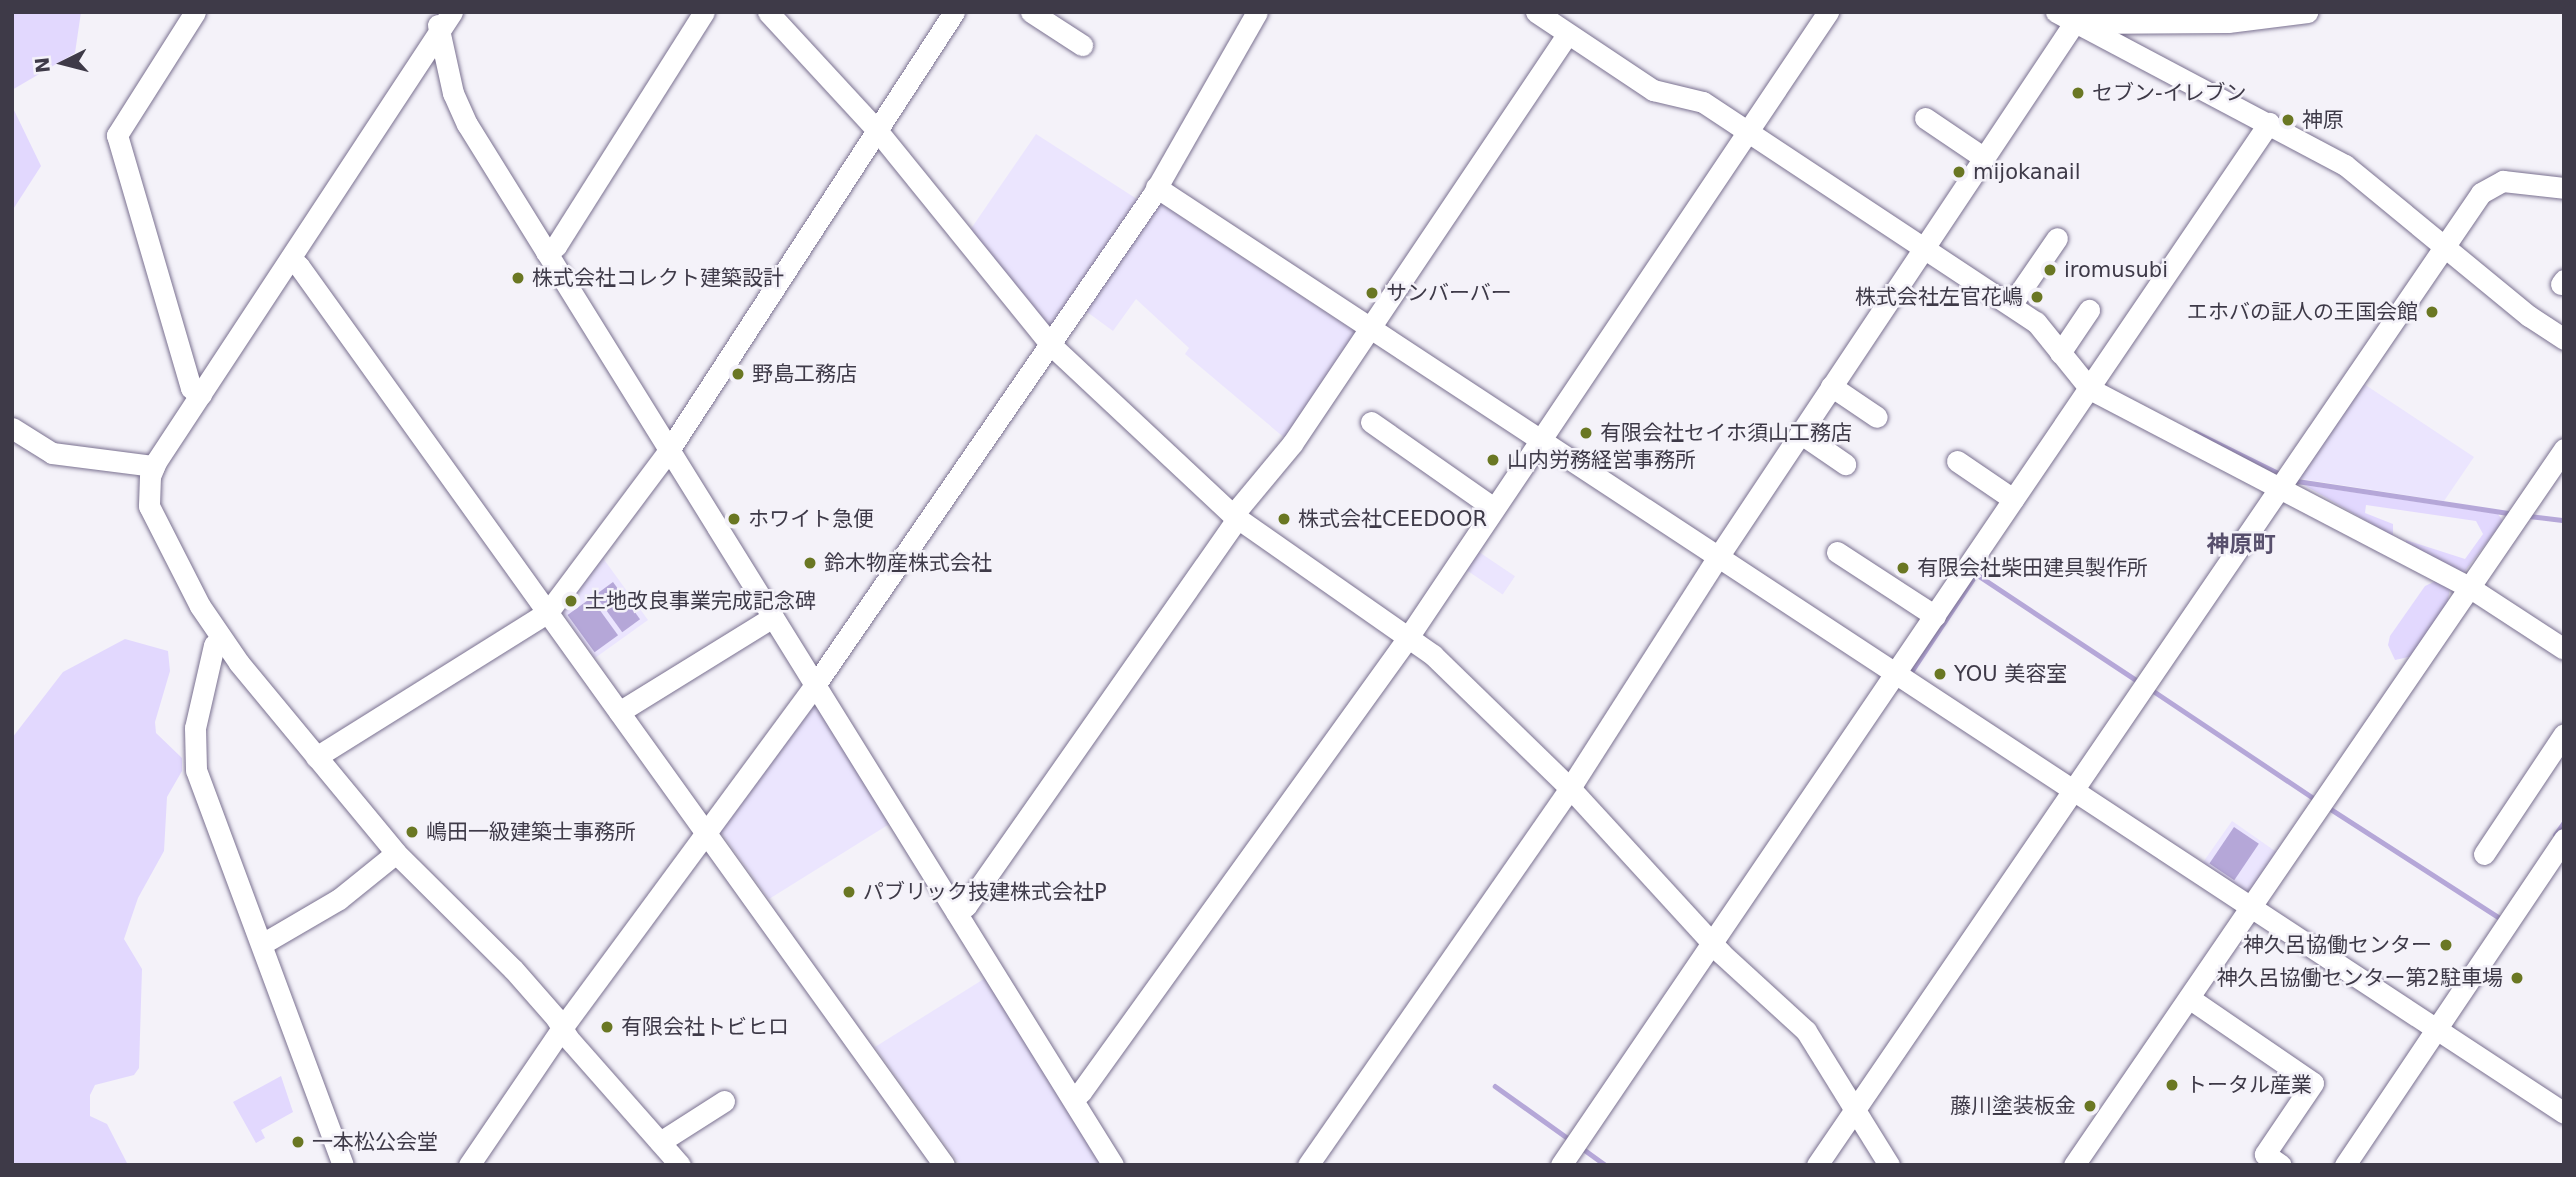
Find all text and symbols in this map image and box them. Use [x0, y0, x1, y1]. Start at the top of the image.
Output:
north arrow [28, 28, 98, 98]
text: N [30, 56, 54, 74]
place label: セブン-イレブン [2092, 80, 2247, 106]
marker: セブン-イレブン [2070, 85, 2086, 101]
place label: 神原 [2302, 107, 2344, 133]
marker: 神原 [2280, 112, 2296, 128]
place label: mijokanail [1973, 159, 2080, 185]
marker: mijokanail [1951, 164, 1967, 180]
place label: iromusubi [2064, 257, 2168, 283]
marker: iromusubi [2042, 262, 2058, 278]
place label: 株式会社コレクト建築設計 [532, 265, 784, 291]
marker: 株式会社コレクト建築設計 [510, 270, 526, 286]
place label: サンバーバー [1386, 280, 1512, 306]
place label: 株式会社左官花嶋 [1855, 284, 2023, 310]
marker: サンバーバー [1364, 285, 1380, 301]
marker: 株式会社左官花嶋 [2029, 289, 2045, 305]
place label: エホバの証人の王国会館 [2187, 299, 2418, 325]
marker: エホバの証人の王国会館 [2424, 304, 2440, 320]
place label: 野島工務店 [752, 361, 857, 387]
marker: 野島工務店 [730, 366, 746, 382]
place label: 有限会社セイホ須山工務店 [1600, 420, 1852, 446]
marker: 有限会社セイホ須山工務店 [1578, 425, 1594, 441]
place label: 山内労務経営事務所 [1507, 447, 1696, 473]
marker: 山内労務経営事務所 [1485, 452, 1501, 468]
place label: ホワイト急便 [748, 506, 874, 532]
place label: 株式会社CEEDOOR [1298, 506, 1487, 532]
marker: ホワイト急便 [726, 511, 742, 527]
marker: 株式会社CEEDOOR [1276, 511, 1292, 527]
district label: 神原町 [2207, 530, 2275, 558]
place label: 鈴木物産株式会社 [824, 550, 992, 576]
marker: 鈴木物産株式会社 [802, 555, 818, 571]
place label: 有限会社柴田建具製作所 [1917, 555, 2148, 581]
marker: 有限会社柴田建具製作所 [1895, 560, 1911, 576]
place label: 土地改良事業完成記念碑 [585, 588, 816, 614]
marker: 土地改良事業完成記念碑 [563, 593, 579, 609]
place label: YOU 美容室 [1954, 661, 2067, 687]
marker: YOU 美容室 [1932, 666, 1948, 682]
place label: 嶋田一級建築士事務所 [426, 819, 636, 845]
marker: 嶋田一級建築士事務所 [404, 824, 420, 840]
place label: パブリック技建株式会社P [863, 879, 1107, 905]
marker: パブリック技建株式会社P [841, 884, 857, 900]
place label: 神久呂協働センター [2243, 932, 2432, 958]
marker: 神久呂協働センター [2438, 937, 2454, 953]
place label: 神久呂協働センター第2駐車場 [2217, 965, 2503, 991]
marker: 神久呂協働センター第2駐車場 [2509, 970, 2525, 986]
place label: 有限会社トビヒロ [621, 1014, 789, 1040]
marker: 有限会社トビヒロ [599, 1019, 615, 1035]
place label: トータル産業 [2186, 1072, 2312, 1098]
marker: トータル産業 [2164, 1077, 2180, 1093]
place label: 藤川塗装板金 [1950, 1093, 2076, 1119]
marker: 藤川塗装板金 [2082, 1098, 2098, 1114]
place label: 一本松公会堂 [312, 1129, 438, 1155]
marker: 一本松公会堂 [290, 1134, 306, 1150]

